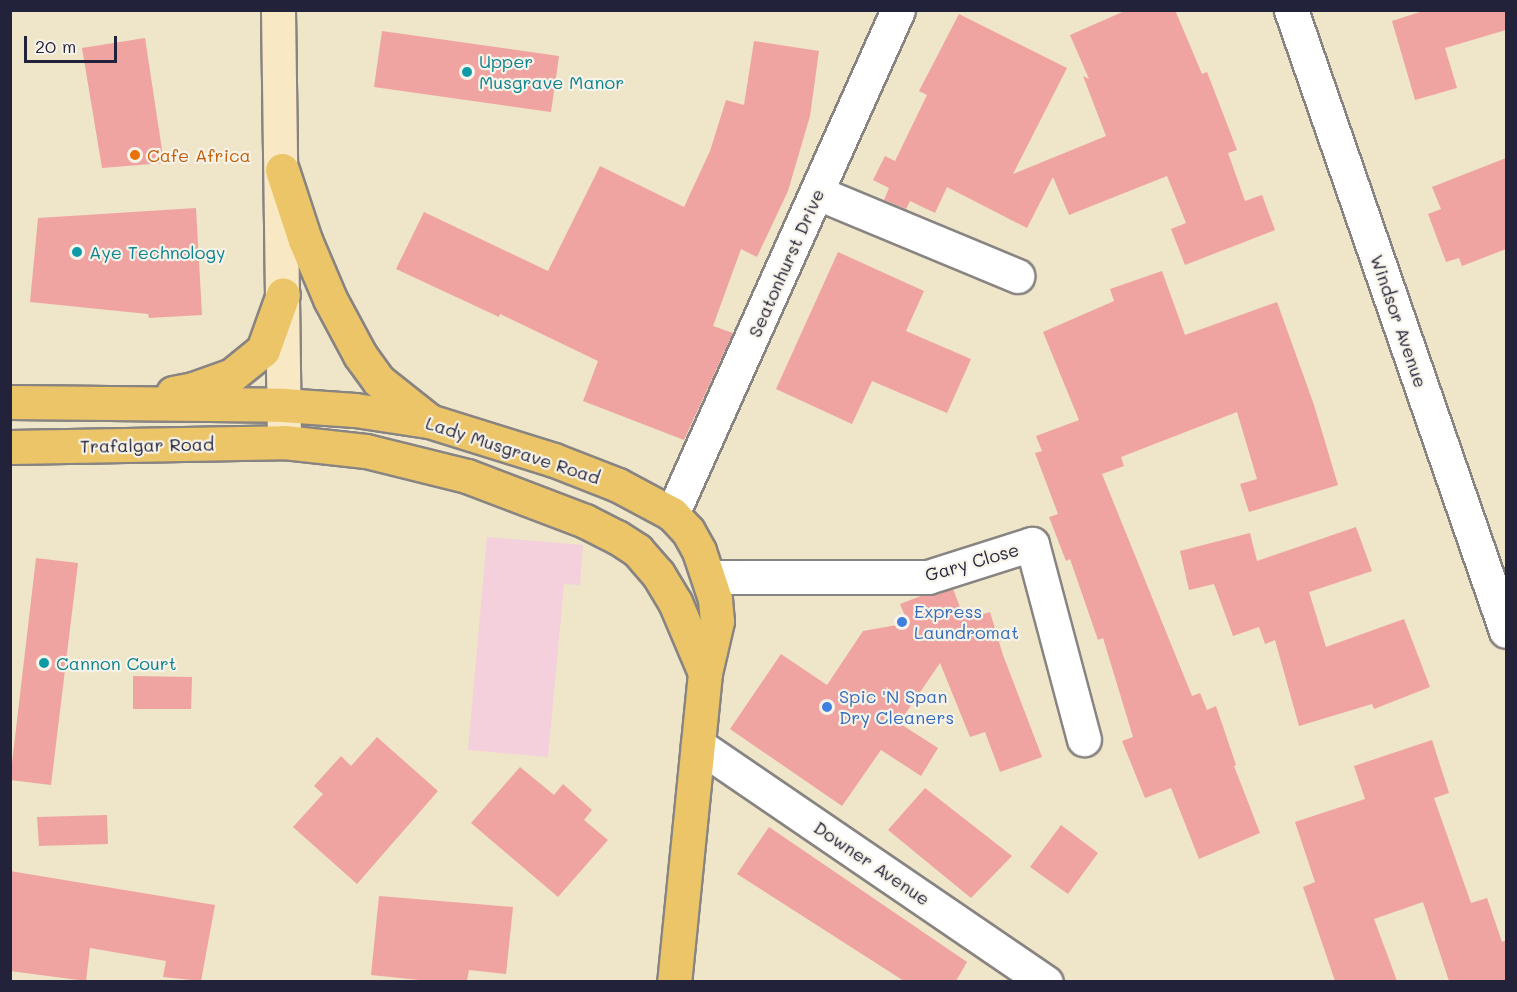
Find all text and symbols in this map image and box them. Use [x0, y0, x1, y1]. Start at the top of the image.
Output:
scale bar [27, 24, 120, 62]
text: 20 m [35, 34, 76, 58]
place label: Upper Musgrave Manor [479, 51, 624, 94]
marker: Upper Musgrave Manor [460, 65, 474, 79]
place label: Cafe Africa [147, 144, 251, 166]
marker: Cafe Africa [128, 148, 142, 162]
street label: Seatonhurst Drive [744, 185, 828, 341]
place label: Aye Technology [89, 241, 225, 263]
marker: Aye Technology [70, 245, 84, 259]
street label: Windsor Avenue [1366, 252, 1432, 390]
street label: Lady Musgrave Road [423, 412, 603, 488]
street label: Trafalgar Road [80, 433, 214, 457]
street label: Gary Close [923, 538, 1021, 586]
place label: Express Laundromat [914, 601, 1019, 644]
marker: Express Laundromat [895, 615, 909, 629]
place label: Cannon Court [56, 652, 177, 674]
marker: Cannon Court [37, 656, 51, 670]
place label: Spic 'N Span Dry Cleaners [839, 686, 954, 728]
marker: Spic 'N Span Dry Cleaners [820, 700, 834, 714]
street label: Downer Avenue [810, 816, 934, 910]

